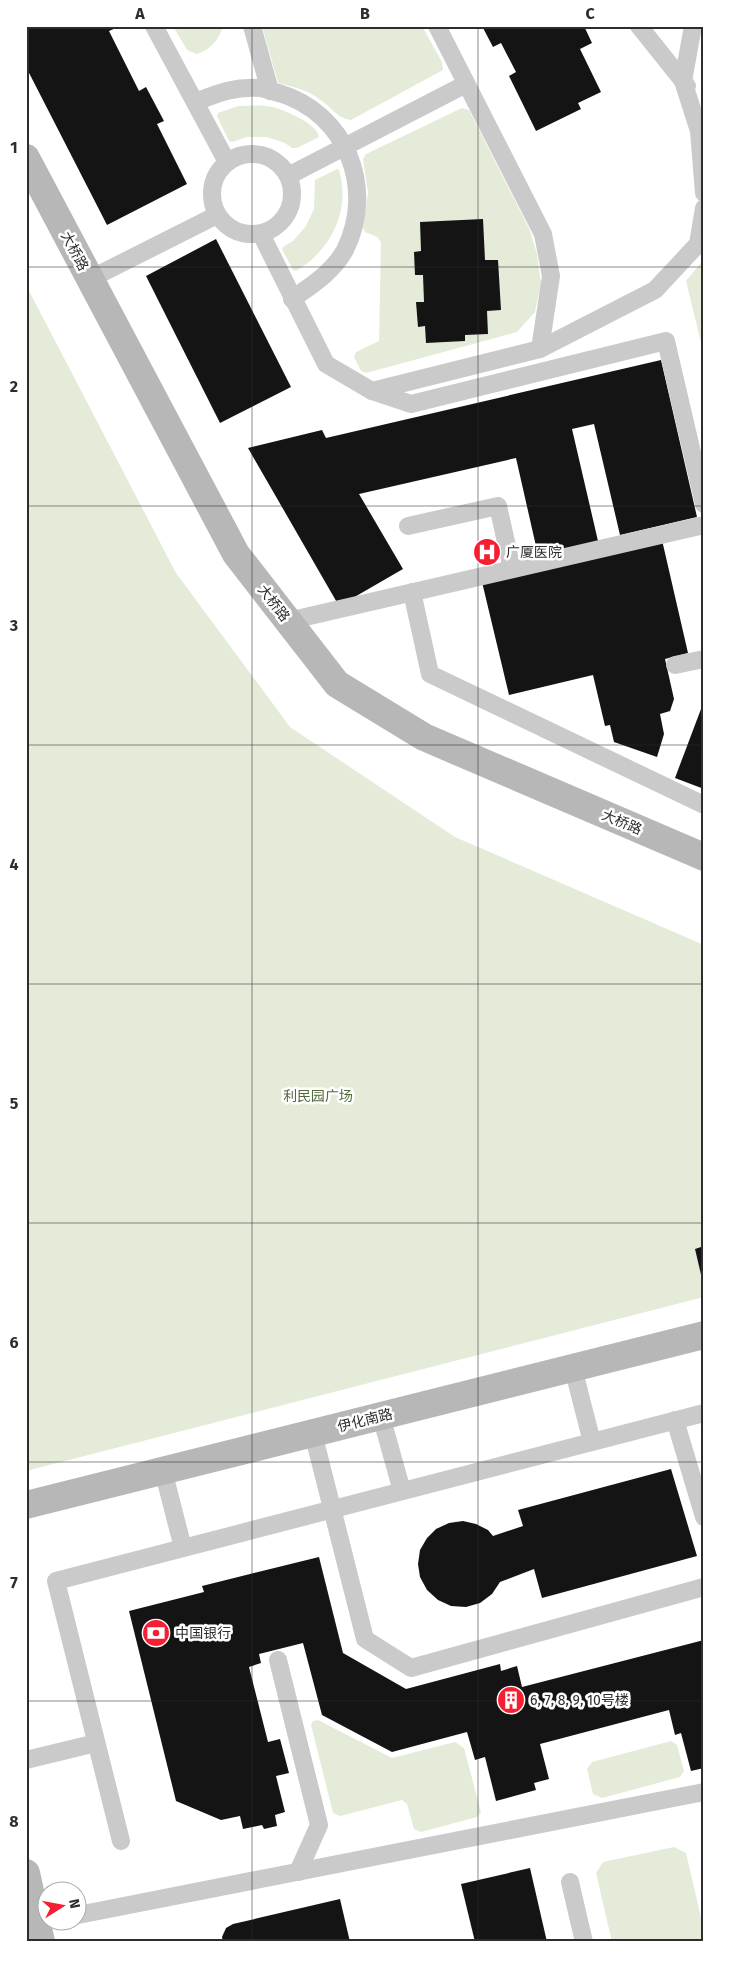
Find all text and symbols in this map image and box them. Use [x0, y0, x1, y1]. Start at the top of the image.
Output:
text: A [134, 4, 145, 23]
text: B [360, 4, 370, 23]
text: C [585, 4, 595, 23]
text: 1 [10, 138, 18, 157]
street label: 大桥路 [57, 229, 92, 274]
text: 2 [10, 377, 18, 396]
hospital icon: 广厦医院 [472, 537, 502, 567]
place label: 广厦医院 [506, 544, 562, 561]
street label: 大桥路 [254, 582, 293, 625]
text: 3 [9, 616, 18, 635]
street label: 大桥路 [599, 806, 644, 838]
text: 4 [9, 855, 19, 874]
park label: 利民园广场 [283, 1088, 353, 1105]
text: 5 [10, 1094, 19, 1113]
text: 6 [9, 1333, 19, 1352]
street label: 伊化南路 [336, 1405, 394, 1436]
text: 7 [10, 1573, 18, 1592]
bank icon: 中国银行 [141, 1618, 171, 1648]
place label: 中国银行 [175, 1625, 231, 1642]
building icon: 6, 7, 8, 9, 10号楼 [496, 1685, 526, 1715]
place label: 6, 7, 8, 9, 10号楼 [530, 1692, 629, 1709]
text: 8 [9, 1812, 19, 1831]
north arrow [38, 1880, 88, 1930]
text: N [65, 1897, 84, 1910]

